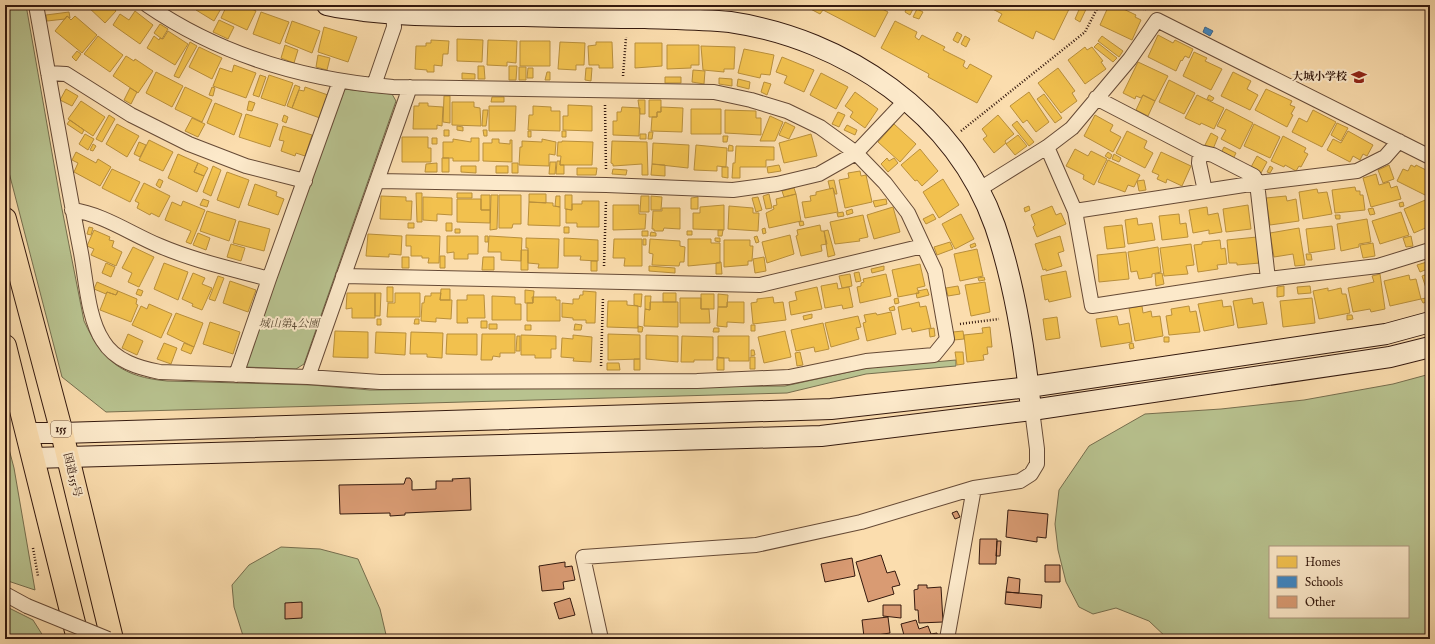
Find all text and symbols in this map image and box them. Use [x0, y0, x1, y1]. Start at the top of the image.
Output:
school or university icon: 大城小学校 [1350, 68, 1368, 86]
place label: 大城小学校 [1292, 70, 1347, 84]
park label: 城山第4公園 [259, 317, 321, 331]
road number: 155 [51, 421, 71, 437]
street label: 国道155号 [60, 451, 84, 499]
legend [1269, 546, 1409, 618]
text: Homes [1305, 555, 1341, 570]
text: Schools [1305, 575, 1343, 590]
text: Other [1305, 595, 1336, 610]

